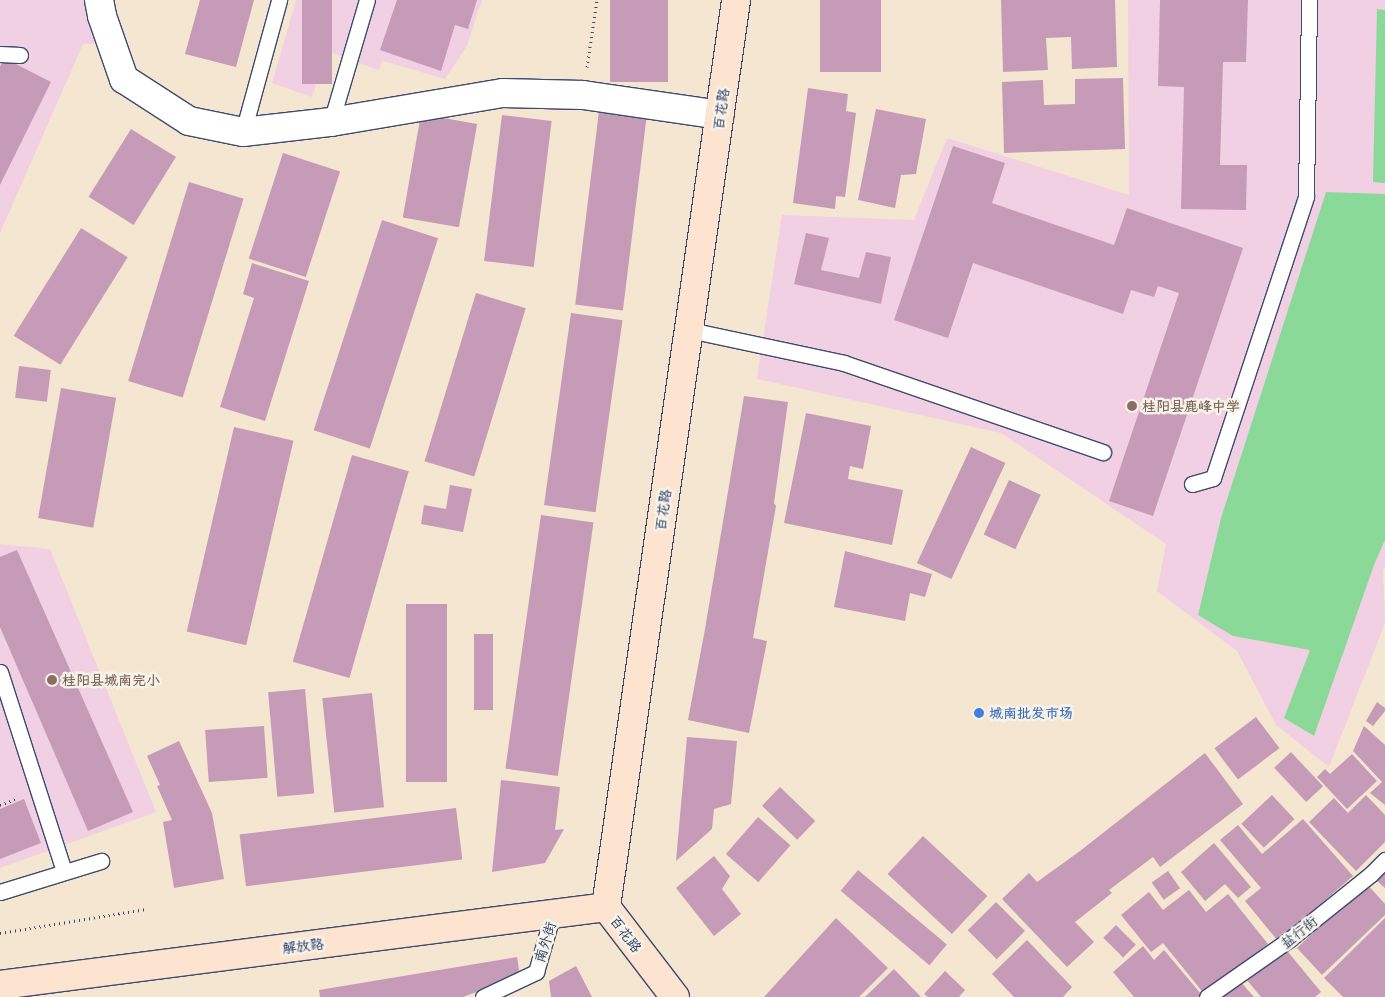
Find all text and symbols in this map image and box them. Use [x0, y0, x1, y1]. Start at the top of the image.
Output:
street label: 百花路 [710, 87, 732, 131]
place label: 桂阳县鹿峰中学 [1142, 398, 1240, 414]
marker: 桂阳县鹿峰中学 [1126, 400, 1138, 412]
street label: 百花路 [652, 488, 674, 532]
place label: 桂阳县城南完小 [62, 672, 160, 688]
marker: 桂阳县城南完小 [46, 674, 58, 686]
place label: 城南批发市场 [989, 705, 1073, 721]
marker: 城南批发市场 [973, 707, 985, 719]
street label: 百花路 [607, 912, 645, 956]
street label: 盐行街 [1277, 912, 1321, 952]
street label: 南外街 [531, 919, 559, 965]
street label: 解放路 [281, 935, 325, 957]

